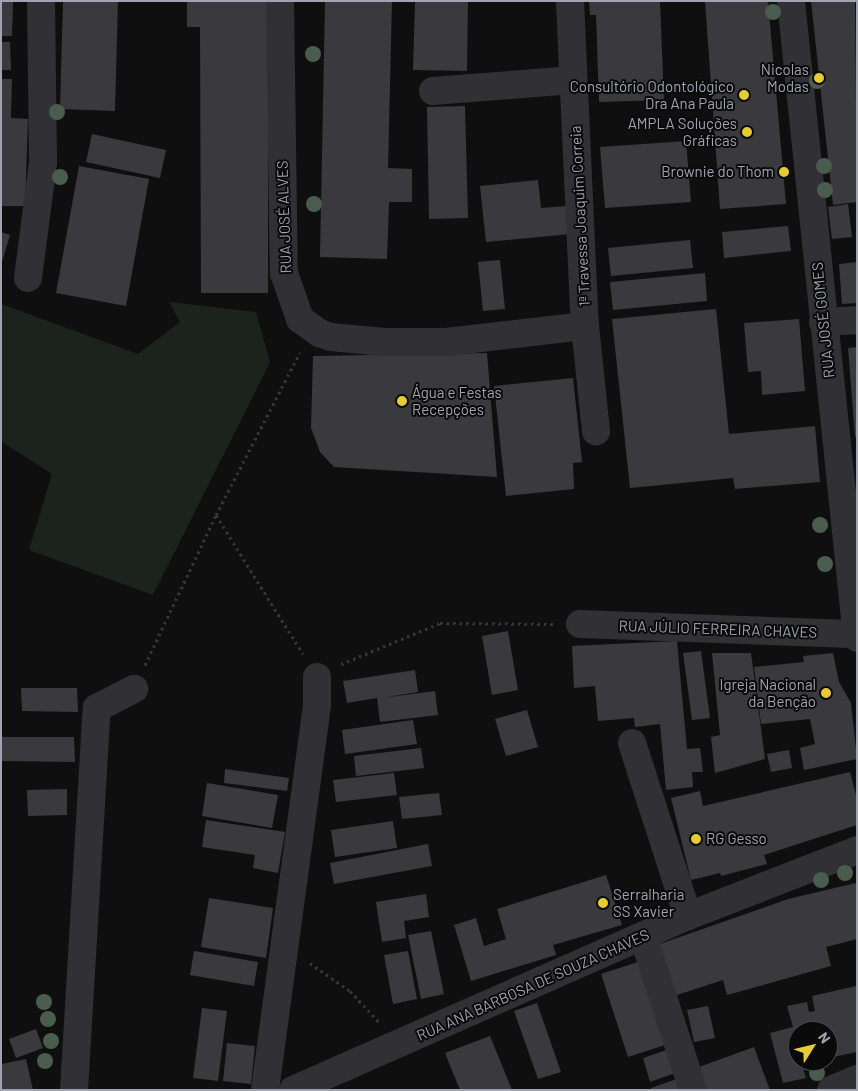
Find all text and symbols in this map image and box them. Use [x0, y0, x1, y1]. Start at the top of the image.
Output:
place label: Nicolas Modas [761, 60, 809, 95]
marker: Nicolas Modas [813, 72, 825, 84]
place label: Consultório Odontológico Dra Ana Paula [570, 77, 734, 112]
marker: Consultório Odontológico Dra Ana Paula [738, 89, 750, 101]
place label: AMPLA Soluções Gráficas [628, 114, 737, 149]
street label: 1ª Travessa Joaquim Correia [566, 125, 594, 307]
marker: AMPLA Soluções Gráficas [741, 126, 753, 138]
street label: RUA JOSÉ ALVES [273, 160, 295, 274]
place label: Brownie do Thom [661, 163, 774, 181]
marker: Brownie do Thom [778, 166, 790, 178]
street label: RUA JOSÉ GOMES [808, 261, 838, 379]
place label: Água e Festas Recepções [412, 383, 502, 418]
marker: Água e Festas Recepções [396, 395, 408, 407]
street label: RUA JÚLIO FERREIRA CHAVES [618, 617, 818, 641]
place label: Igreja Nacional da Benção [720, 675, 816, 710]
marker: Igreja Nacional da Benção [820, 687, 832, 699]
place label: RG Gesso [706, 830, 767, 848]
marker: RG Gesso [690, 833, 702, 845]
place label: Serralharia SS Xavier [613, 885, 684, 920]
marker: Serralharia SS Xavier [597, 897, 609, 909]
street label: RUA ANA BARBOSA DE SOUZA CHAVES [414, 925, 652, 1045]
north arrow [788, 1021, 838, 1071]
text: N [815, 1029, 834, 1046]

